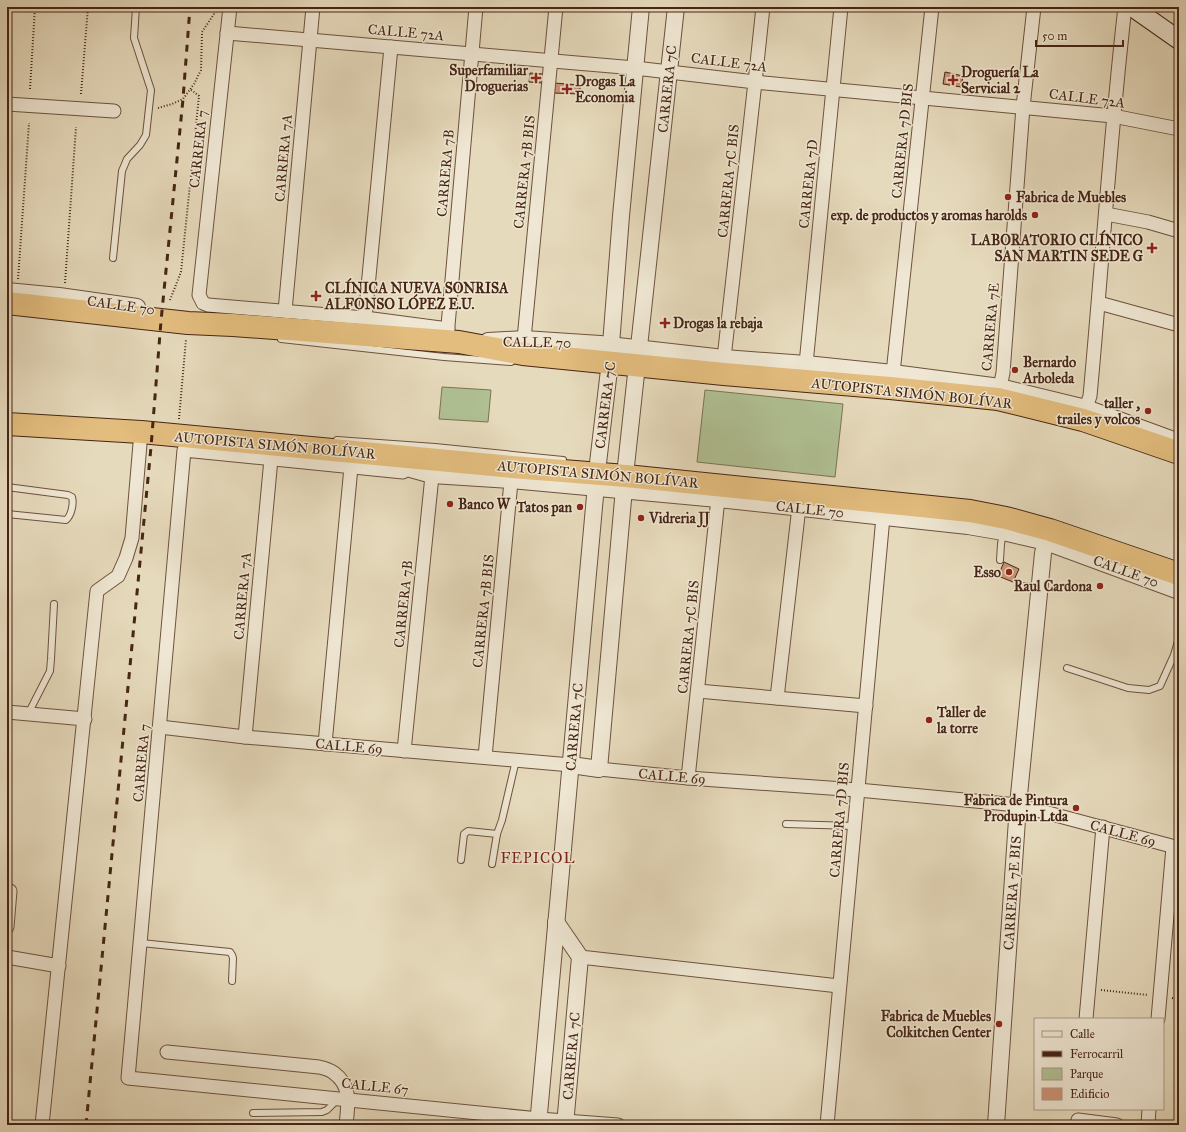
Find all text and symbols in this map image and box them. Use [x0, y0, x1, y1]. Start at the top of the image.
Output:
street label: CALLE 72A [367, 21, 445, 44]
scale bar [1036, 22, 1123, 48]
text: 50 m [1042, 29, 1067, 43]
street label: CARRERA 7C [654, 44, 681, 134]
street label: CALLE 72A [690, 49, 769, 76]
place label: Superfamiliar Droguerias [449, 62, 529, 96]
place label: Droguería La Servicial 2 [961, 64, 1040, 97]
marker: Superfamiliar Droguerias [531, 73, 541, 83]
place label: Drogas La Economia [575, 73, 636, 106]
marker: Droguería La Servicial 2 [948, 75, 958, 85]
street label: CARRERA 7D BIS [888, 83, 917, 200]
marker: Drogas La Economia [562, 84, 572, 94]
street label: CALLE 72A [1048, 85, 1127, 112]
street label: CARRERA 7 [186, 109, 211, 189]
street label: CARRERA 7A [271, 113, 296, 203]
street label: CARRERA 7B BIS [510, 114, 539, 230]
street label: CARRERA 7C BIS [714, 123, 743, 239]
street label: CARRERA 7B [433, 129, 458, 217]
street label: CARRERA 7D [795, 139, 822, 229]
place label: Fabrica de Muebles [1016, 189, 1126, 206]
marker: Fabrica de Muebles [1003, 192, 1013, 202]
place label: exp. de productos y aromas harolds [831, 207, 1027, 225]
marker: exp. de productos y aromas harolds [1030, 210, 1040, 220]
place label: LABORATORIO CLÍNICO SAN MARTIN SEDE G [971, 229, 1144, 265]
marker: LABORATORIO CLÍNICO SAN MARTIN SEDE G [1146, 242, 1158, 254]
place label: CLÍNICA NUEVA SONRISA ALFONSO LÓPEZ E.U. [324, 277, 509, 313]
street label: CARRERA 7E [978, 282, 1003, 372]
marker: CLÍNICA NUEVA SONRISA ALFONSO LÓPEZ E.U. [310, 290, 322, 302]
street label: CALLE 70 [86, 292, 156, 319]
place label: Drogas la rebaja [673, 315, 764, 333]
marker: Drogas la rebaja [660, 318, 670, 328]
street label: CALLE 70 [503, 333, 571, 352]
place label: Bernardo Arboleda [1022, 354, 1076, 387]
street label: CARRERA 7C [592, 360, 619, 450]
marker: Bernardo Arboleda [1010, 365, 1020, 375]
street label: AUTOPISTA SIMÓN BOLÍVAR [810, 372, 1015, 413]
place label: taller , trailes y volcos [1056, 395, 1140, 429]
marker: taller , trailes y volcos [1143, 406, 1153, 416]
street label: AUTOPISTA SIMÓN BOLÍVAR [173, 426, 378, 463]
street label: AUTOPISTA SIMÓN BOLÍVAR [496, 455, 701, 492]
place label: Banco W [458, 496, 511, 513]
street label: CALLE 70 [775, 497, 845, 522]
marker: Banco W [445, 499, 455, 509]
place label: Tatos pan [516, 499, 572, 517]
marker: Tatos pan [575, 502, 585, 512]
place label: Vidreria JJ [648, 510, 710, 528]
marker: Vidreria JJ [636, 513, 646, 523]
street label: CARRERA 7A [230, 551, 255, 641]
street label: CALLE 70 [1091, 552, 1161, 591]
street label: CARRERA 7B BIS [469, 553, 498, 669]
street label: CARRERA 7B [390, 560, 417, 649]
place label: Esso [974, 564, 1001, 581]
marker: Esso [1004, 567, 1014, 577]
place label: Raul Cardona [1014, 578, 1093, 595]
street label: CARRERA 7C BIS [674, 579, 703, 695]
marker: Raul Cardona [1095, 581, 1105, 591]
street label: CARRERA 7C [562, 682, 587, 772]
place label: Taller de la torre [936, 704, 986, 737]
marker: Taller de la torre [924, 715, 934, 725]
street label: CARRERA 7 [130, 723, 153, 803]
street label: CALLE 69 [315, 735, 383, 758]
street label: CARRERA 7D BIS [826, 762, 853, 878]
street label: CALLE 69 [638, 765, 706, 788]
place label: Fabrica de Pintura Produpin Ltda [964, 792, 1069, 826]
marker: Fabrica de Pintura Produpin Ltda [1071, 803, 1081, 813]
street label: CALLE 69 [1088, 817, 1158, 850]
street label: CARRERA 7E BIS [1000, 835, 1025, 951]
district label: FEPICOL [501, 849, 575, 867]
place label: Fabrica de Muebles Colkitchen Center [881, 1008, 992, 1041]
street label: CARRERA 7C [559, 1011, 584, 1101]
legend [1034, 1018, 1164, 1110]
marker: Fabrica de Muebles Colkitchen Center [994, 1019, 1004, 1029]
text: Calle [1070, 1027, 1095, 1041]
text: Ferrocarril [1070, 1047, 1124, 1061]
text: Parque [1070, 1067, 1103, 1082]
street label: CALLE 67 [341, 1075, 409, 1098]
text: Edificio [1070, 1087, 1109, 1101]

